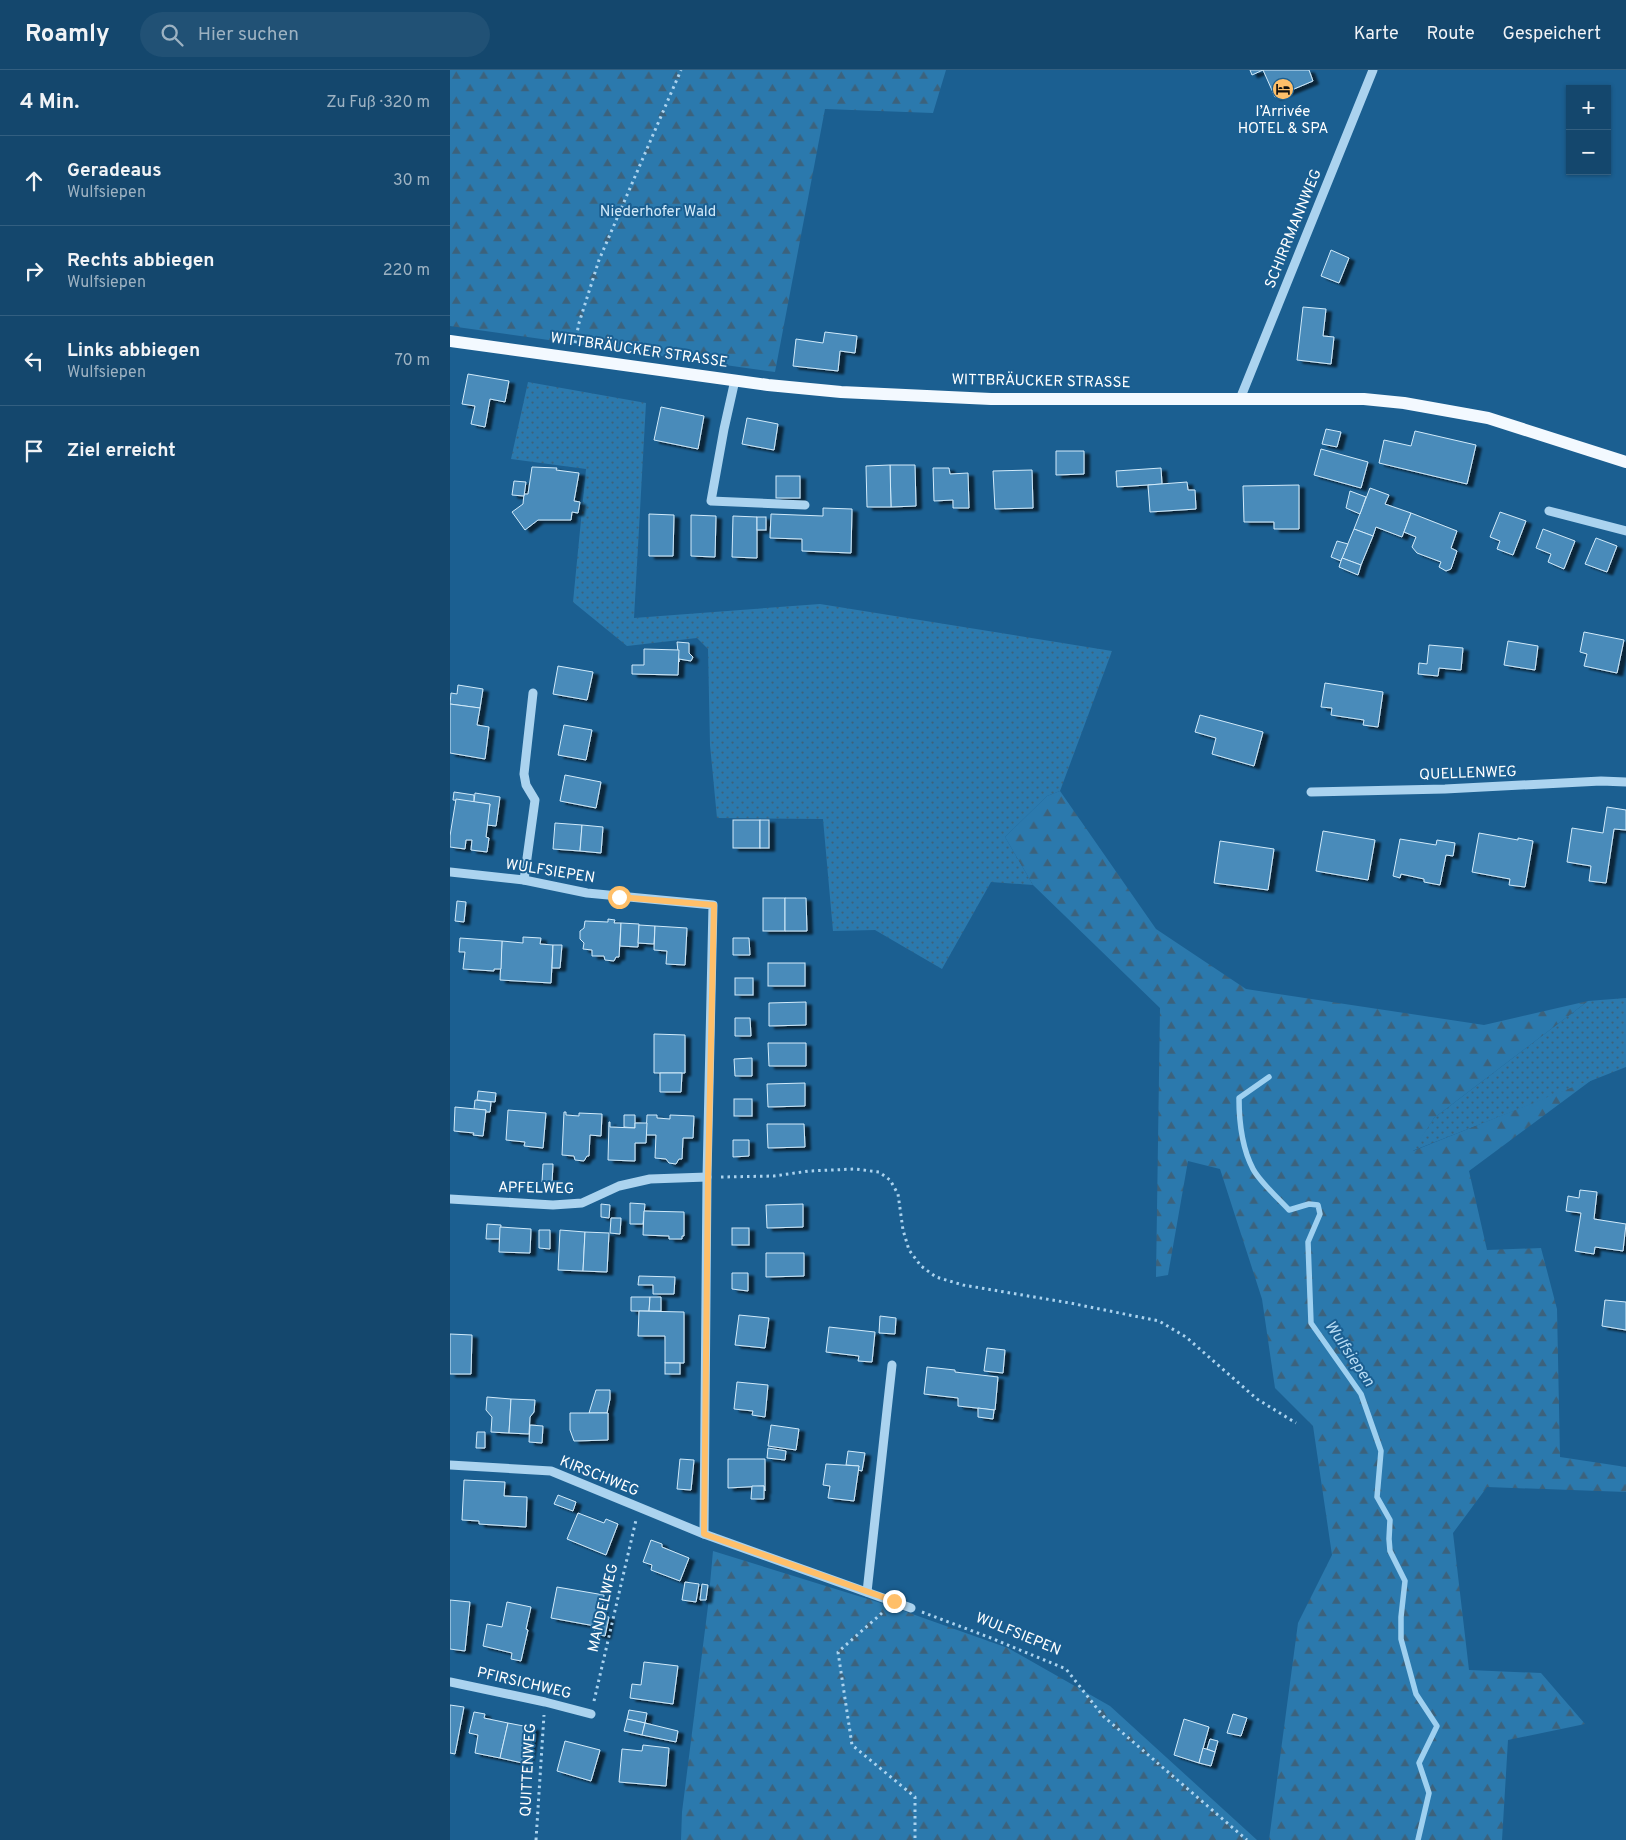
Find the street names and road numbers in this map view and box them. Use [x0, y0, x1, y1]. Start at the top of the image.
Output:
street label: SCHIRRMANNWEG [1261, 167, 1327, 291]
street label: WITTBRÄUCKER STRASSE [549, 328, 729, 373]
street label: WITTBRÄUCKER STRASSE [951, 370, 1131, 393]
street label: QUELLENWEG [1419, 763, 1517, 785]
street label: WULFSIEPEN [504, 856, 596, 888]
street label: APFELWEG [498, 1179, 574, 1199]
street label: KIRSCHWEG [557, 1452, 641, 1502]
street label: MANDELWEG [585, 1562, 623, 1654]
street label: WULFSIEPEN [973, 1609, 1063, 1661]
street label: PFIRSICHWEG [475, 1664, 573, 1704]
street label: QUITTENWEG [517, 1723, 541, 1817]

